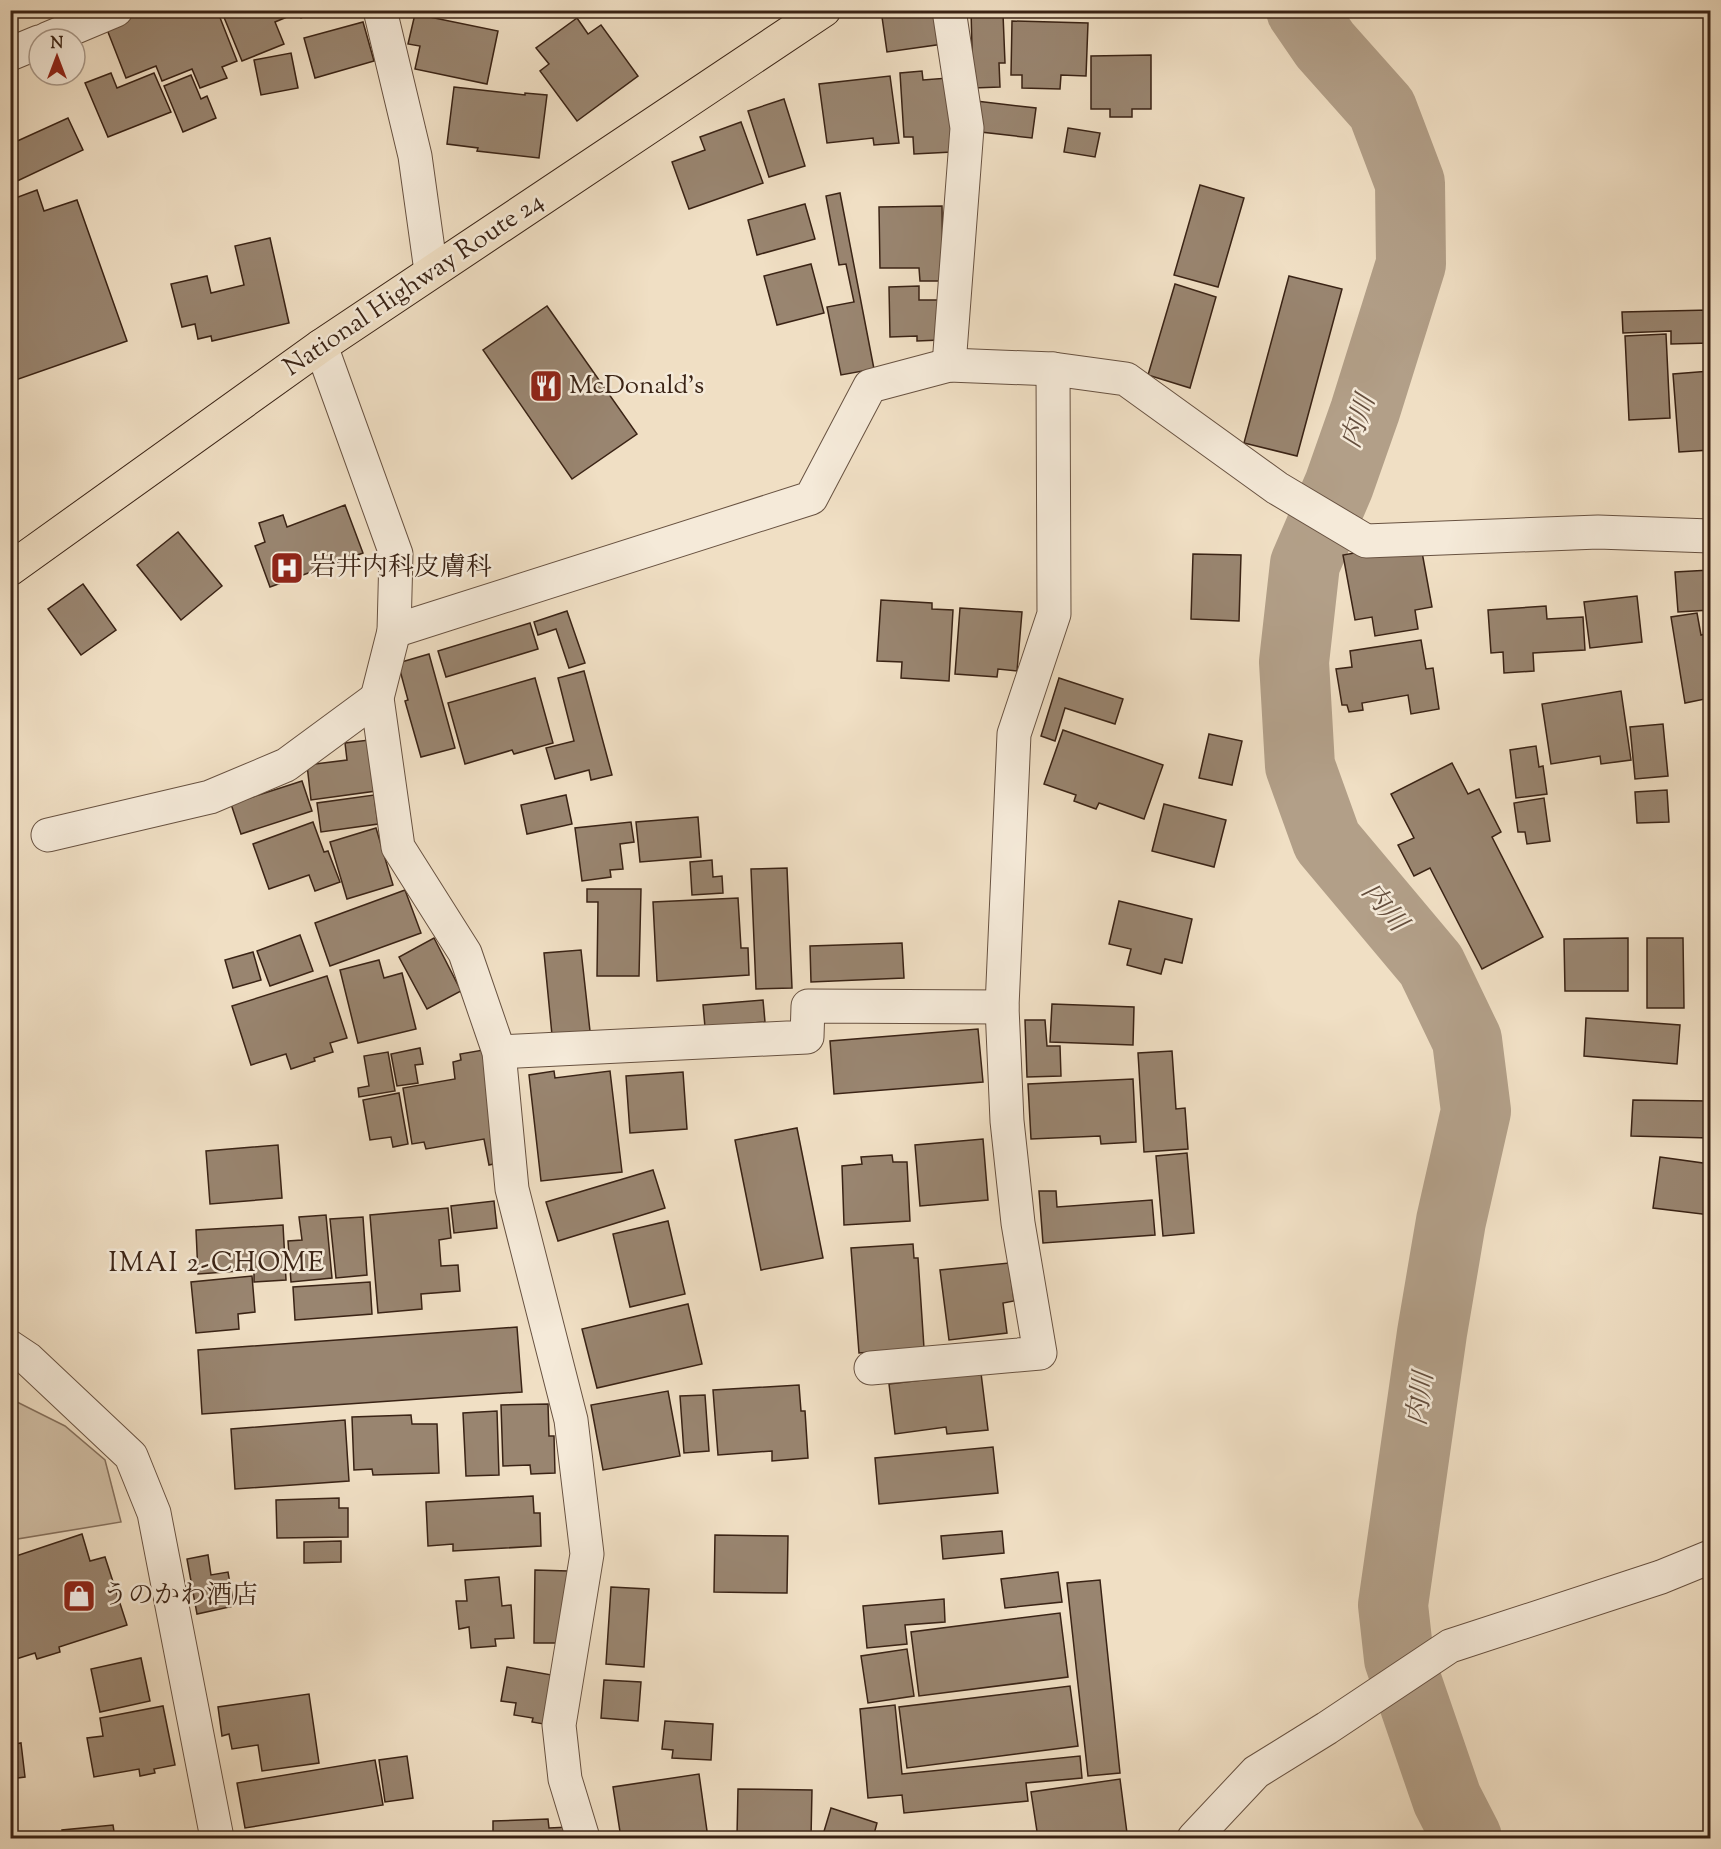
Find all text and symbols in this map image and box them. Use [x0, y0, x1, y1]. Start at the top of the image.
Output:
north arrow [27, 27, 87, 87]
text: N [51, 33, 64, 56]
street label: National Highway Route 24 [276, 184, 552, 386]
restaurant icon: McDonald's [528, 368, 564, 404]
place label: McDonald's [569, 368, 704, 405]
water label: 内川 [1333, 387, 1388, 454]
hospital icon: 岩井内科皮膚科 [269, 550, 305, 586]
place label: 岩井内科皮膚科 [310, 550, 492, 587]
water label: 内川 [1351, 875, 1417, 944]
district label: IMAI 2-CHOME [109, 1245, 325, 1284]
water label: 内川 [1399, 1367, 1445, 1428]
shop icon: うのかわ酒店 [61, 1578, 97, 1614]
place label: うのかわ酒店 [102, 1578, 258, 1615]

